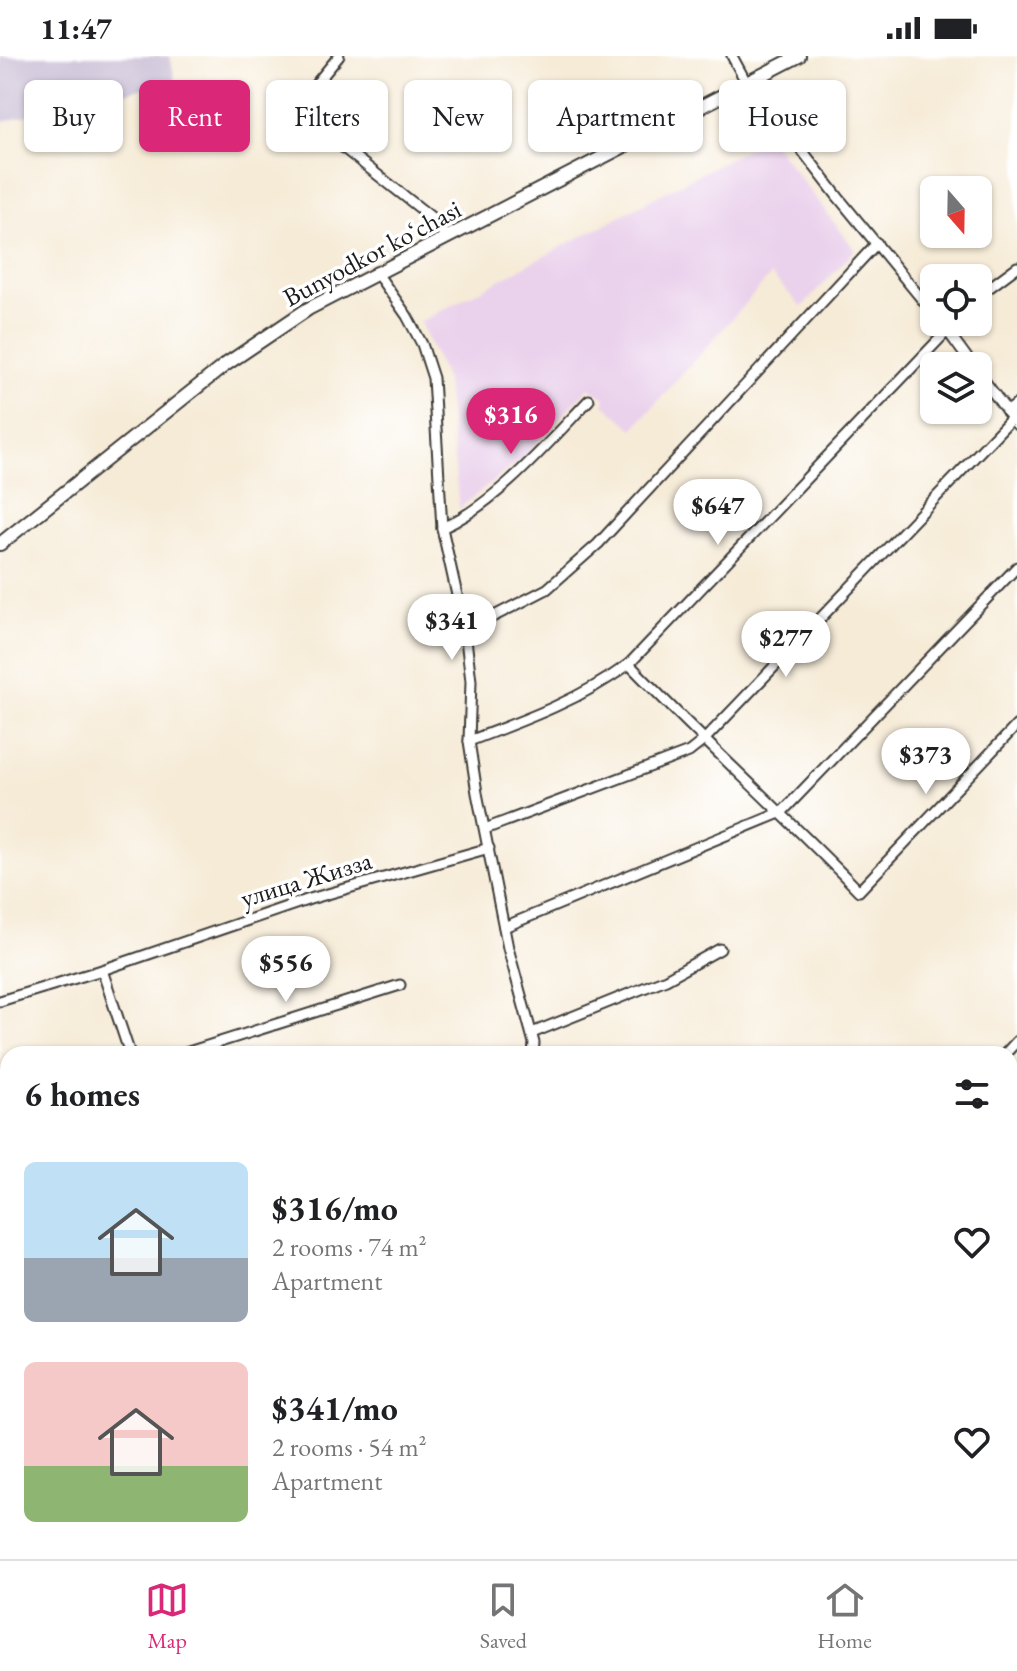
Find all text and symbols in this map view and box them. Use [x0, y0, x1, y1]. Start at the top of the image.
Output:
text: 11:47 [40, 9, 112, 48]
chip: Buy [24, 80, 123, 152]
chip: Rent [139, 80, 250, 152]
chip: Filters [266, 80, 388, 152]
chip: New [404, 80, 512, 152]
chip: Apartment [528, 80, 703, 152]
chip: House [719, 80, 846, 152]
north arrow [920, 176, 992, 248]
map controls [920, 176, 992, 424]
street label: Bunyodkor koʻchasi [277, 192, 467, 314]
button: locate [920, 264, 992, 336]
button: layers [920, 352, 992, 424]
pin: $316 [464, 388, 558, 456]
text: $316 [484, 397, 538, 431]
pin: $647 [671, 479, 765, 547]
text: $647 [691, 488, 745, 522]
pin: $341 [405, 594, 499, 662]
text: $341 [425, 603, 479, 637]
pin: $277 [739, 611, 833, 679]
text: $277 [759, 620, 813, 654]
pin: $373 [879, 728, 973, 796]
text: $373 [899, 737, 953, 771]
street label: улица Жизза [236, 843, 376, 915]
pin: $556 [239, 936, 333, 1004]
text: $556 [259, 945, 313, 979]
text: 6 homes [24, 1072, 140, 1116]
icon: filters [950, 1072, 994, 1116]
text: $316/mo [272, 1186, 398, 1230]
icon: home [88, 1194, 184, 1290]
icon: heart [950, 1220, 994, 1264]
text: 2 rooms · 74 m² [272, 1230, 427, 1264]
text: Apartment [272, 1264, 382, 1298]
text: $341/mo [272, 1386, 398, 1430]
icon: home [88, 1394, 184, 1490]
icon: heart [950, 1420, 994, 1464]
text: 2 rooms · 54 m² [272, 1430, 427, 1464]
text: Apartment [272, 1464, 382, 1498]
tab: Map [145, 1578, 189, 1655]
tab: Saved [480, 1578, 527, 1655]
tab: Home [817, 1578, 872, 1655]

